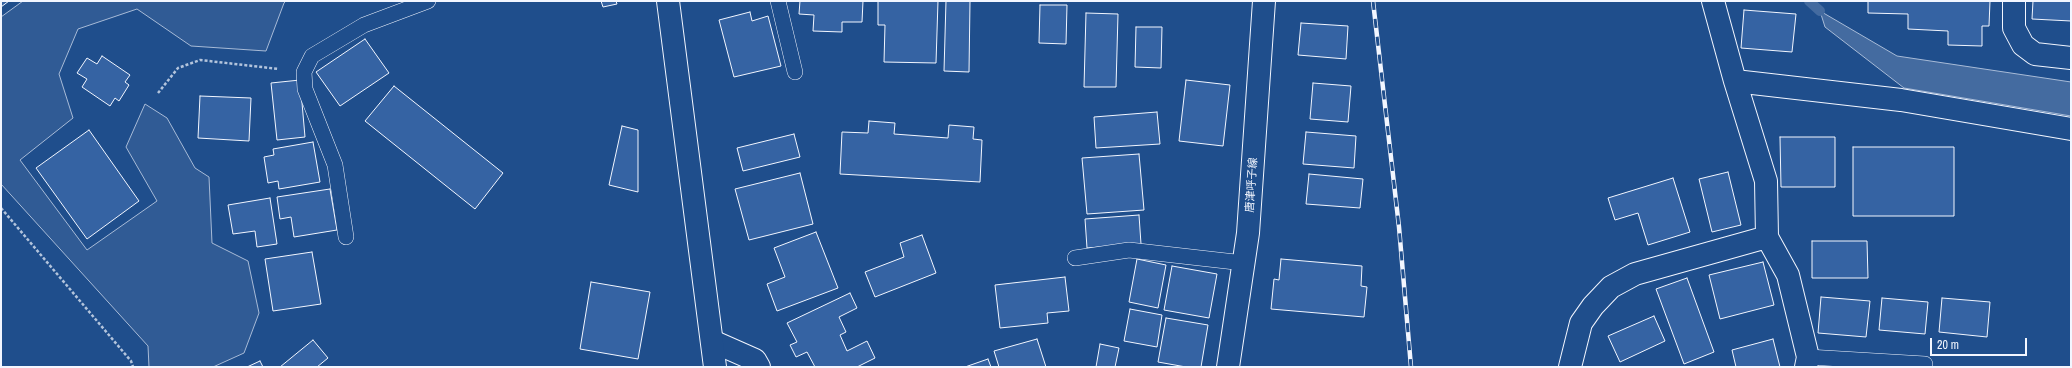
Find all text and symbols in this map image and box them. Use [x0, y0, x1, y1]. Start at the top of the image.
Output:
street label: 唐津呼子線 [1243, 157, 1261, 213]
scale bar [1932, 330, 2029, 356]
text: 20 m [1937, 337, 1959, 353]

